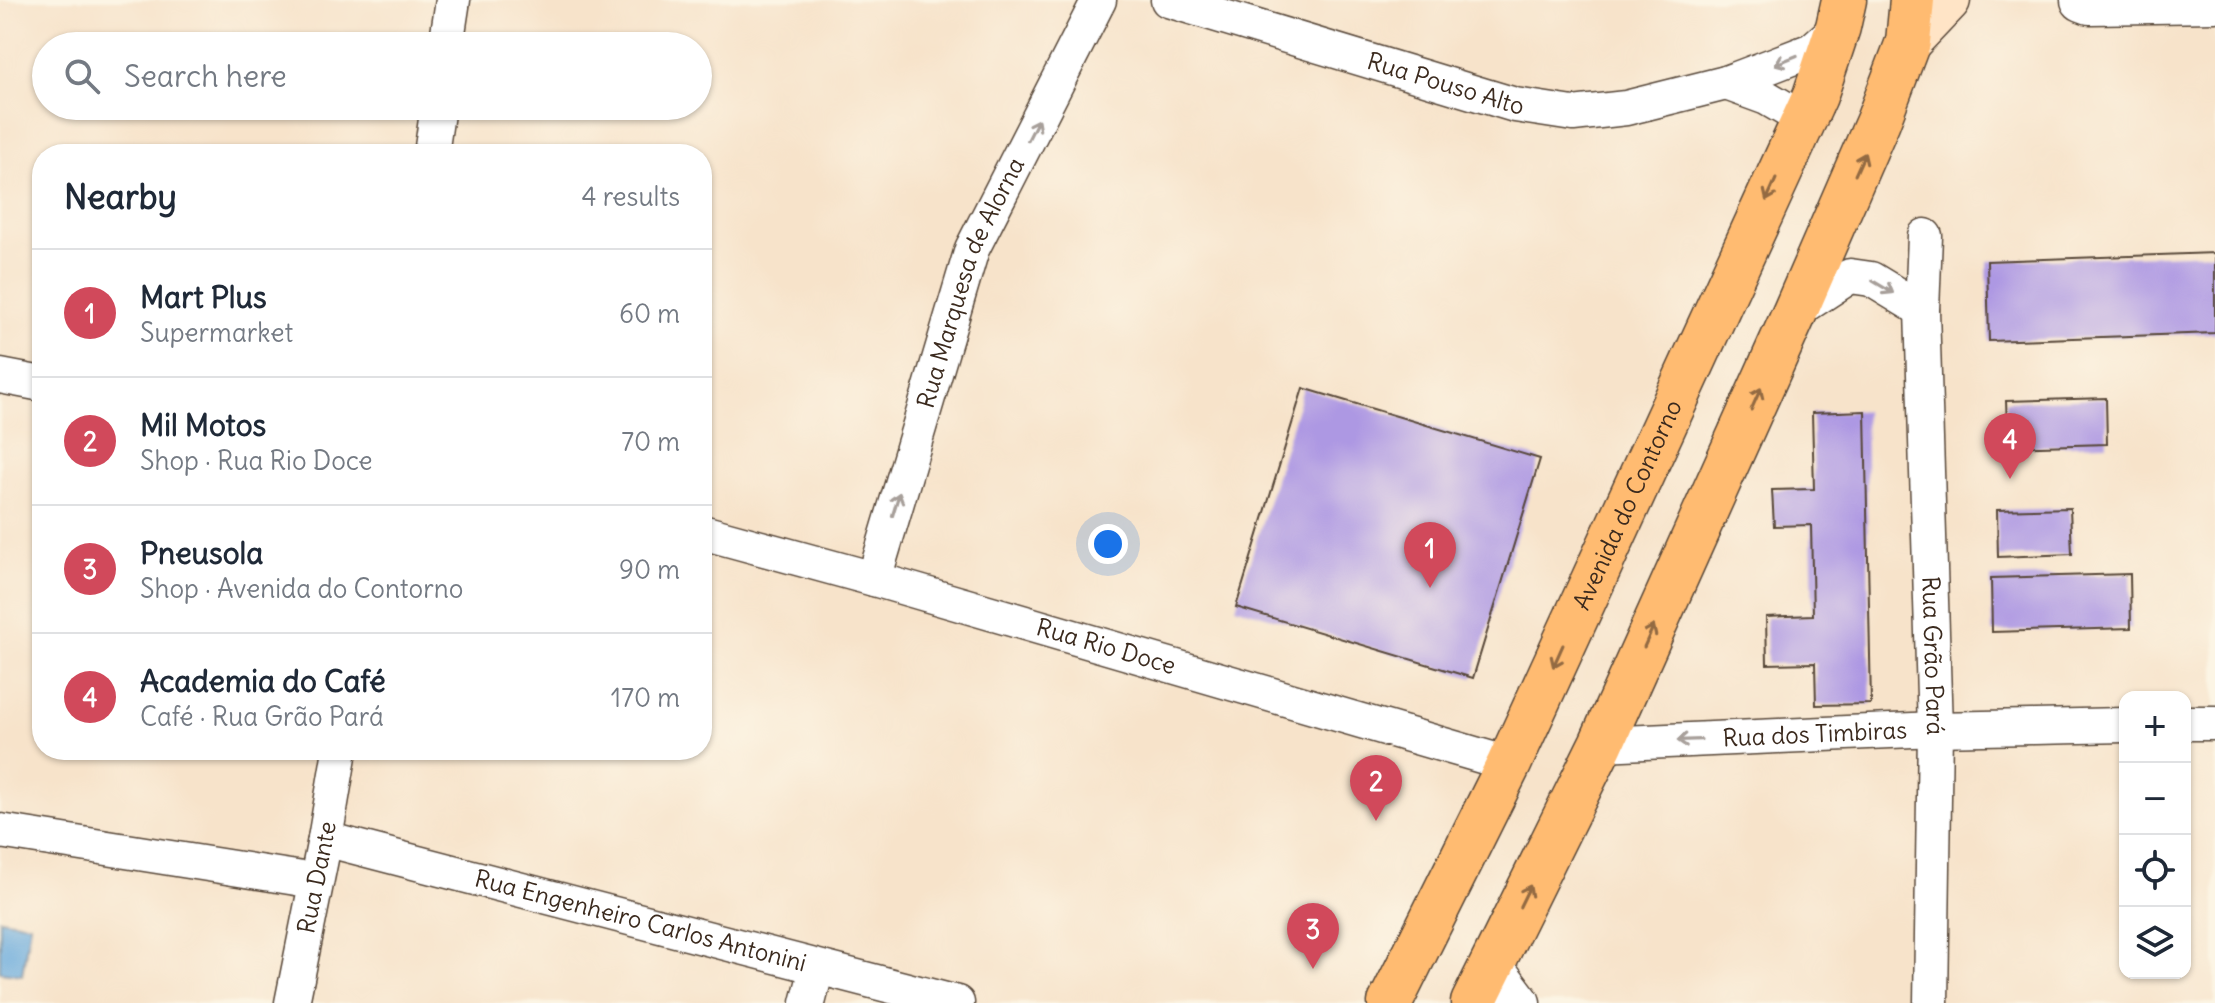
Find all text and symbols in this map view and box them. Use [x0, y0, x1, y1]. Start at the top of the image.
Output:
search box [32, 32, 712, 120]
street label: Rua Pouso Alto [1364, 45, 1526, 120]
icon: search [60, 54, 104, 98]
one-way arrow [1774, 54, 1799, 69]
text: Search here [124, 57, 287, 95]
one-way arrow [1025, 118, 1041, 142]
street label: Rua Marquesa de Alorna [910, 152, 1030, 411]
one-way arrow [1853, 152, 1868, 176]
text: Nearby [64, 175, 177, 218]
one-way arrow [1762, 177, 1777, 202]
text: 4 results [582, 180, 680, 213]
text: Mart Plus [140, 278, 267, 316]
one-way arrow [1871, 279, 1894, 295]
text: 1 [85, 297, 95, 330]
text: 60 m [619, 297, 680, 330]
text: Supermarket [140, 316, 293, 349]
one-way arrow [1749, 388, 1764, 412]
street label: Avenida do Contorno [1566, 395, 1688, 614]
text: Mil Motos [140, 406, 266, 444]
pin: 4 [1984, 413, 2036, 479]
text: 2 [83, 425, 97, 458]
text: 70 m [621, 425, 680, 458]
text: Shop · Rua Rio Doce [140, 444, 373, 477]
one-way arrow [889, 491, 904, 517]
pin: 1 [1404, 522, 1456, 588]
your location [1088, 524, 1128, 564]
text: Pneusola [140, 534, 263, 572]
text: 3 [83, 553, 97, 586]
text: 90 m [619, 553, 680, 586]
text: Shop · Avenida do Contorno [140, 572, 463, 605]
street label: Rua Grão Pará [1916, 576, 1951, 736]
street label: Rua Rio Doce [1033, 611, 1179, 680]
one-way arrow [1642, 625, 1657, 649]
one-way arrow [1550, 643, 1565, 668]
text: Academia do Café [140, 662, 386, 700]
text: 4 [82, 681, 98, 714]
text: 170 m [611, 681, 680, 714]
map controls [2119, 691, 2191, 979]
button: + [2119, 691, 2191, 763]
text: Café · Rua Grão Pará [140, 700, 384, 733]
street label: Rua dos Timbiras [1722, 714, 1908, 753]
one-way arrow [1676, 732, 1703, 747]
pin: 2 [1350, 755, 1402, 821]
button: − [2119, 763, 2191, 835]
street label: Rua Dante [290, 819, 342, 936]
button: locate [2119, 835, 2191, 907]
street label: Rua Engenheiro Carlos Antonini [472, 863, 810, 977]
one-way arrow [1518, 885, 1533, 909]
pin: 3 [1287, 903, 1339, 969]
button: layers [2119, 907, 2191, 979]

